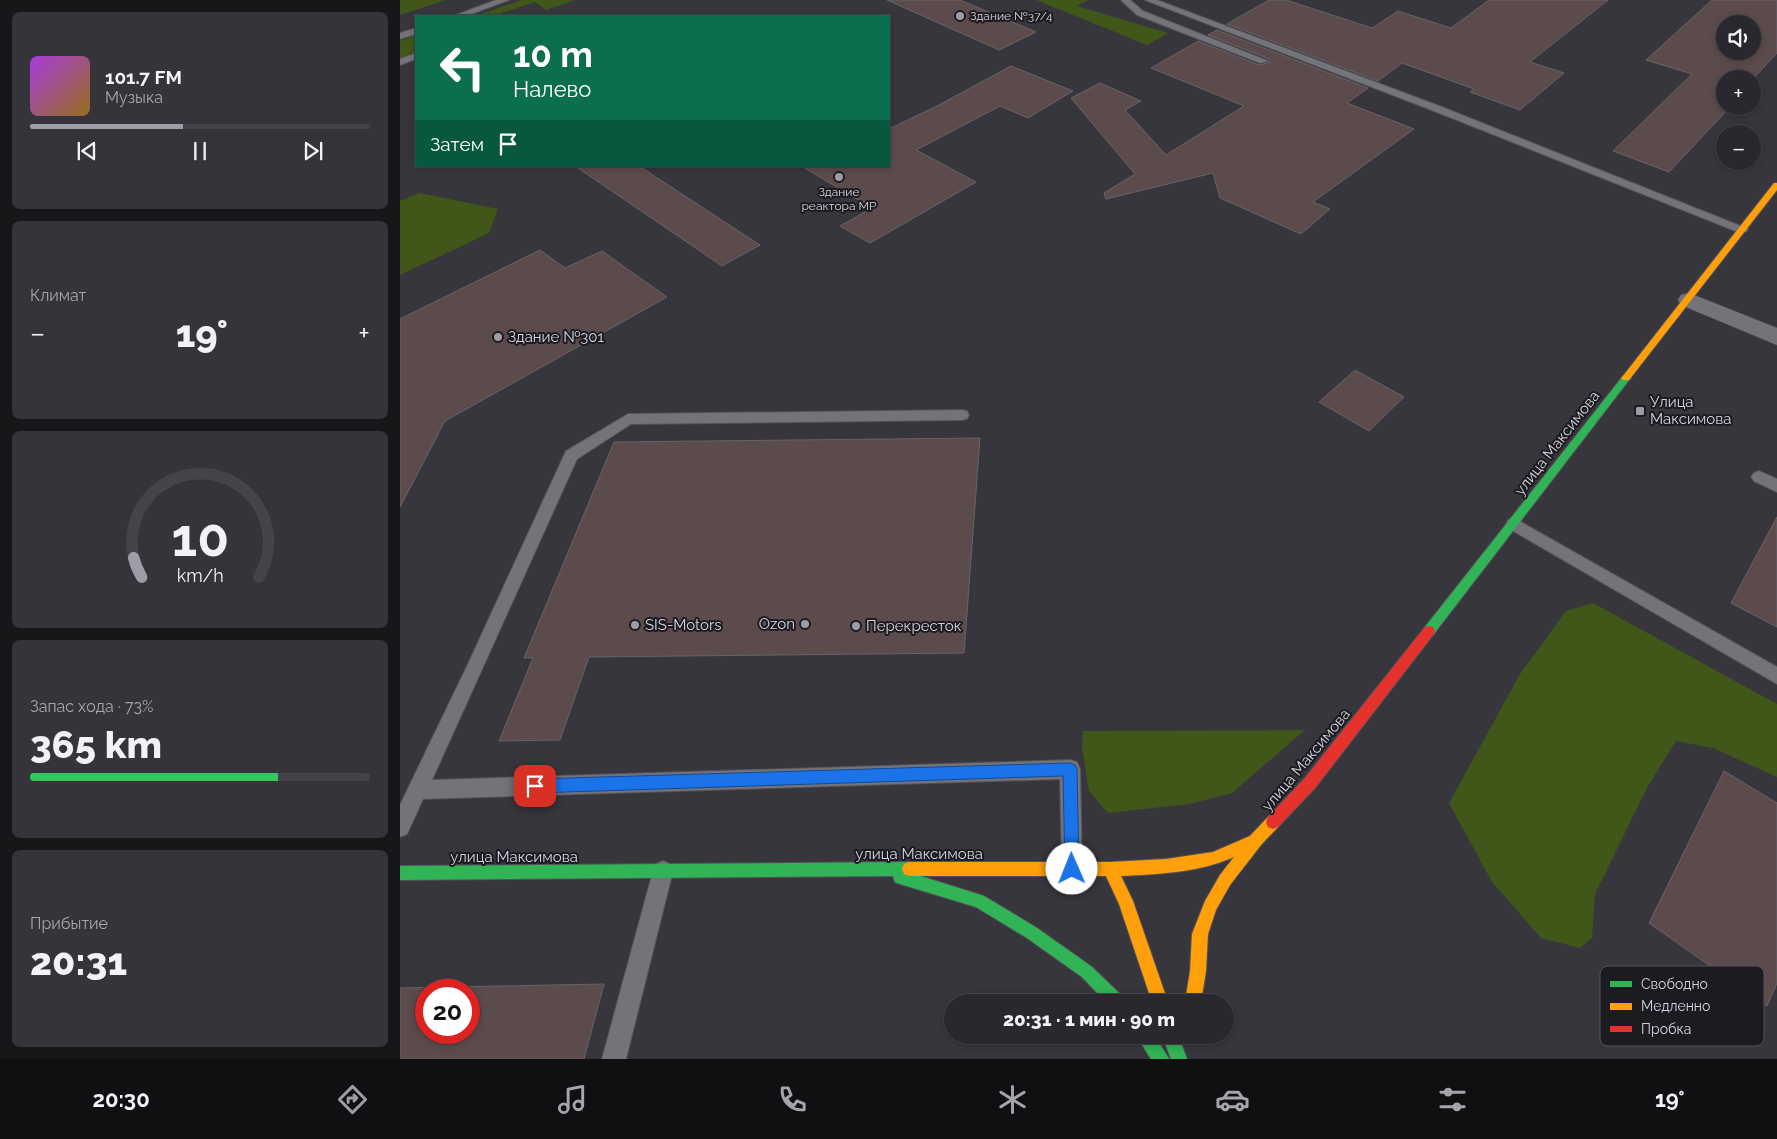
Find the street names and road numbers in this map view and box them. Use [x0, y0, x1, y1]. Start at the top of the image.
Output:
street label: улица Максимова [1511, 387, 1603, 499]
street label: улица Максимова [1258, 705, 1354, 815]
street label: улица Максимова [855, 845, 983, 863]
street label: улица Максимова [450, 848, 578, 866]

